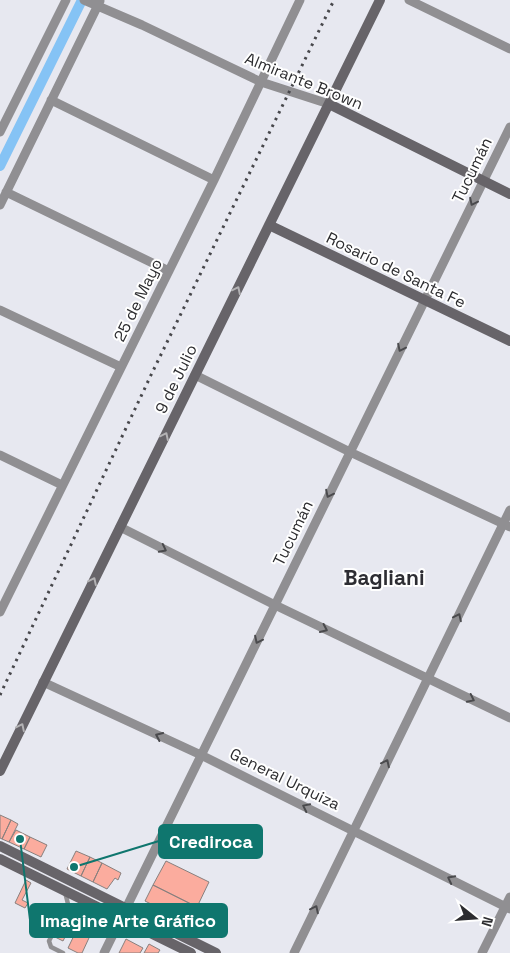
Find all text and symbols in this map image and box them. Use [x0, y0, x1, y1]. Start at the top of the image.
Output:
street label: Almirante Brown [242, 48, 366, 114]
street label: Tucumán [447, 134, 497, 206]
one-way arrow [469, 197, 479, 206]
street label: Rosario de Santa Fe [323, 227, 469, 313]
street label: 25 de Mayo [109, 255, 167, 345]
one-way arrow [231, 286, 241, 295]
street label: 9 de Julio [150, 341, 202, 417]
one-way arrow [397, 343, 407, 352]
one-way arrow [159, 432, 169, 441]
one-way arrow [325, 489, 336, 498]
street label: Tucumán [268, 497, 318, 569]
one-way arrow [158, 543, 167, 553]
district label: Bagliani [343, 564, 425, 591]
one-way arrow [87, 577, 97, 586]
one-way arrow [451, 613, 462, 622]
one-way arrow [319, 623, 328, 633]
one-way arrow [254, 634, 264, 643]
one-way arrow [466, 693, 475, 703]
one-way arrow [15, 723, 25, 732]
one-way arrow [155, 731, 164, 742]
street label: General Urquiza [226, 743, 344, 815]
one-way arrow [380, 759, 390, 768]
one-way arrow [302, 803, 311, 813]
callout: Crediroca [159, 825, 262, 858]
text: Crediroca [169, 830, 254, 853]
one-way arrow [447, 875, 456, 885]
north arrow [450, 893, 500, 943]
callout: Imagine Arte Gráfico [30, 904, 227, 937]
one-way arrow [309, 905, 319, 914]
text: Imagine Arte Gráfico [40, 909, 216, 932]
text: N [477, 915, 497, 929]

